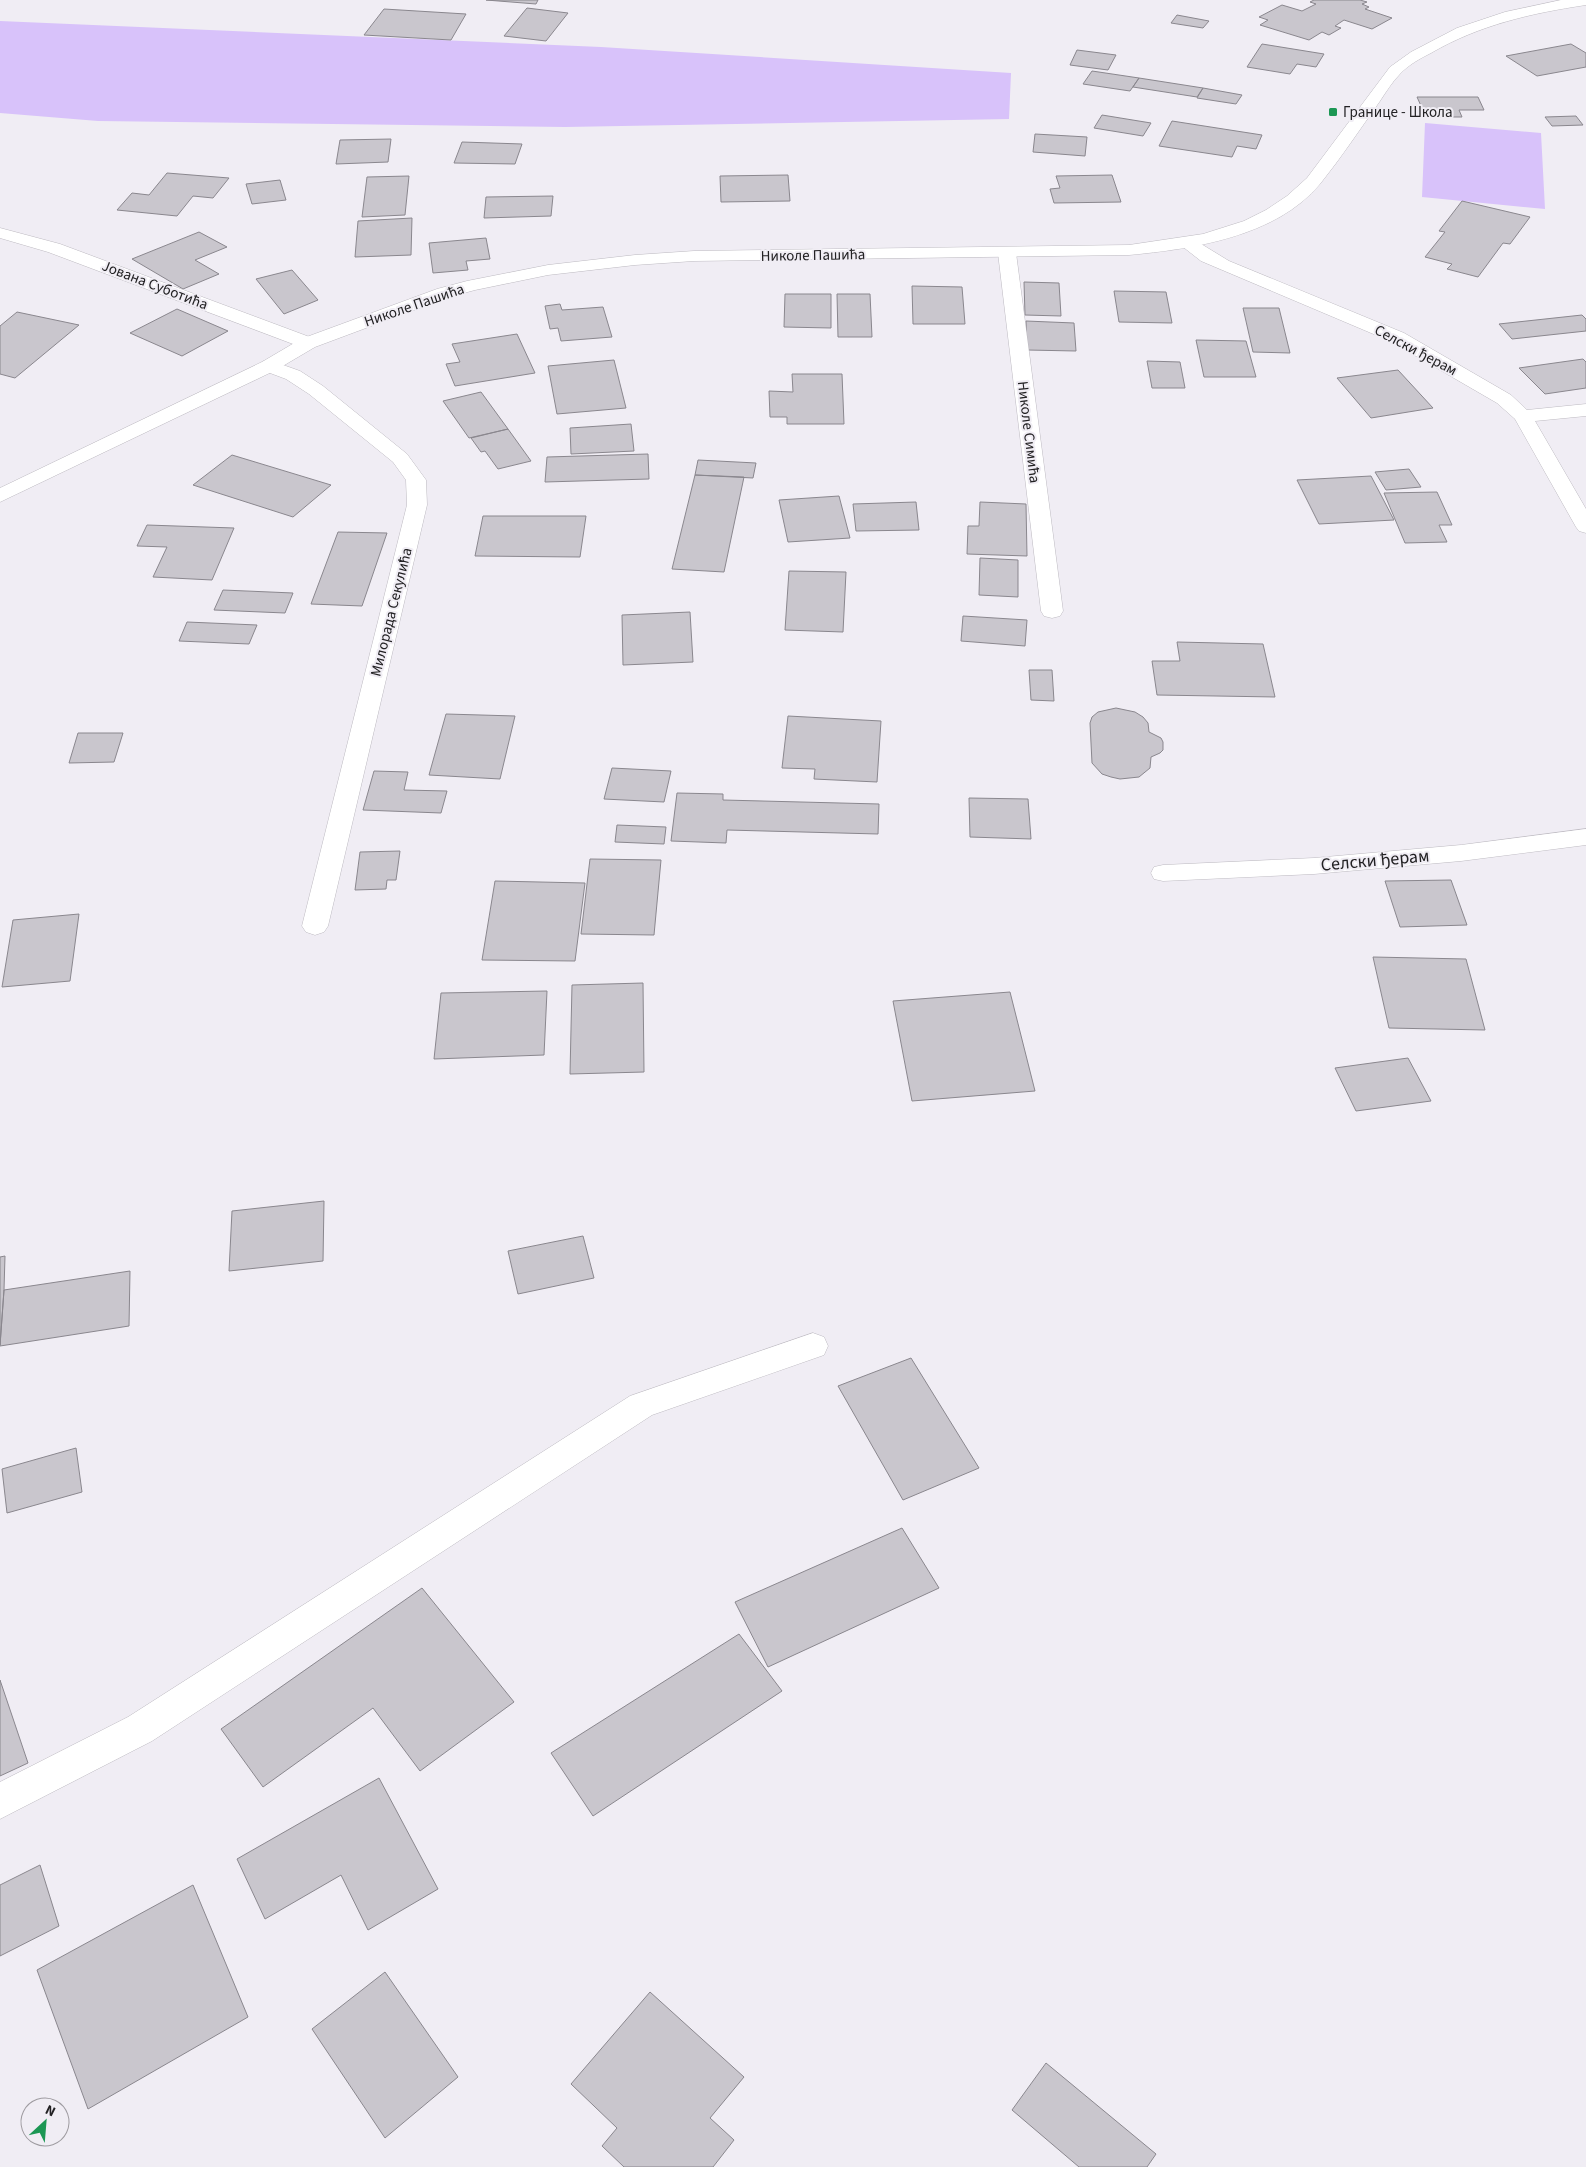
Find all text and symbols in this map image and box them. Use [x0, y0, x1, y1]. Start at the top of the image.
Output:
place label: Границе - Школа [1343, 102, 1453, 123]
marker: Границе - Школа [1327, 106, 1339, 118]
street label: Николе Пашића [761, 244, 865, 267]
street label: Јована Суботића [99, 256, 211, 315]
street label: Николе Пашића [361, 279, 467, 332]
street label: Селски ђерам [1371, 320, 1461, 381]
street label: Николе Симића [1012, 380, 1045, 484]
street label: Милорада Секулића [365, 546, 418, 679]
street label: Селски ђерам [1320, 843, 1430, 878]
north arrow [20, 2097, 70, 2147]
text: N [42, 2100, 59, 2122]

